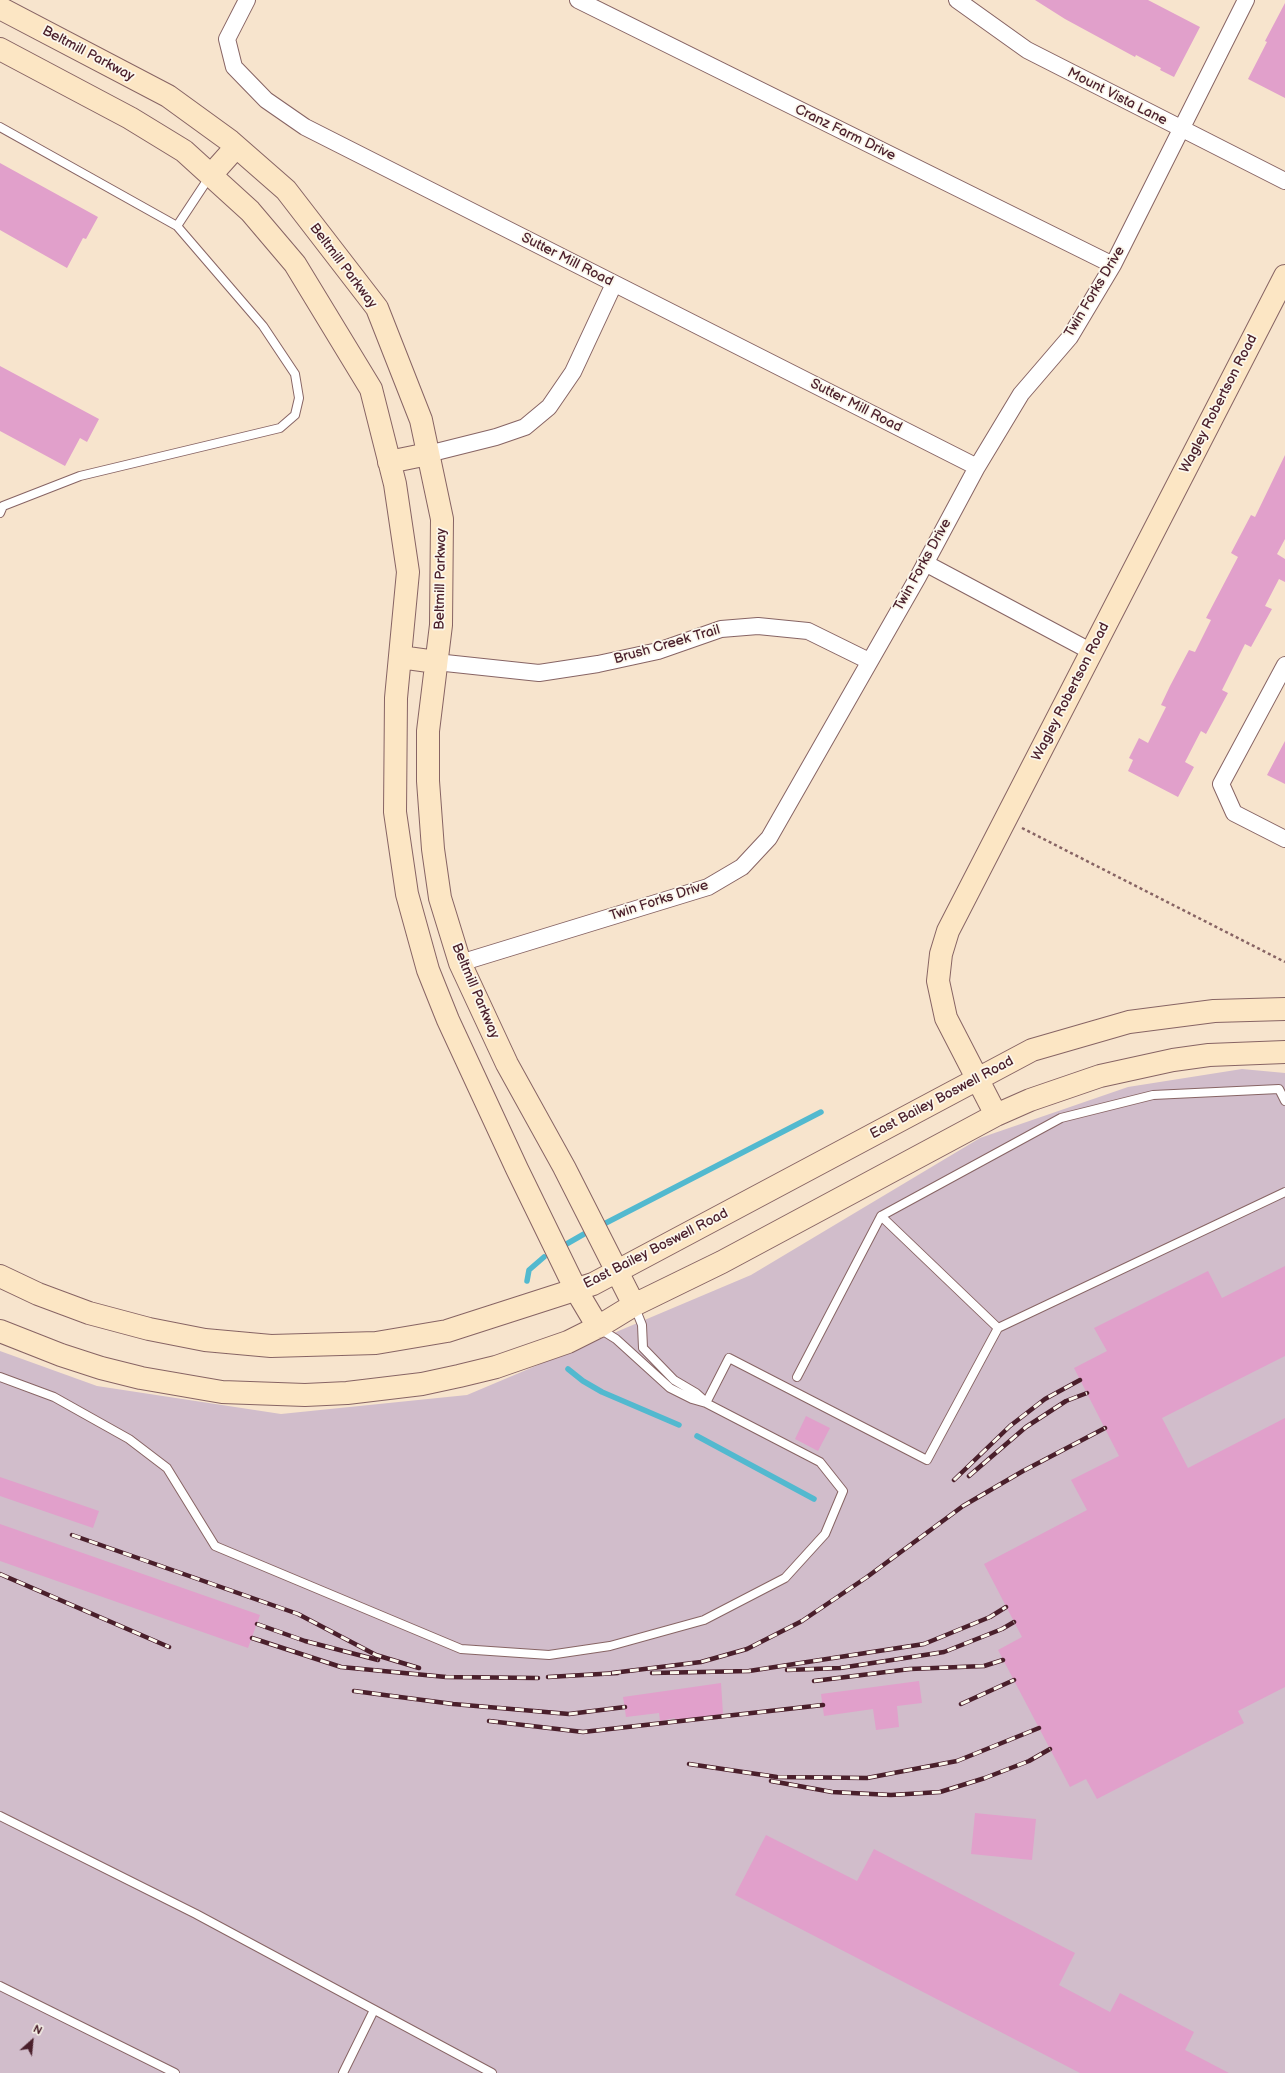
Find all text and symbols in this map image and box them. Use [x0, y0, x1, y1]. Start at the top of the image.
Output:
street label: Beltmill Parkway [39, 23, 137, 85]
street label: Mount Vista Lane [1064, 65, 1170, 129]
street label: Cranz Farm Drive [792, 101, 898, 165]
street label: Beltmill Parkway [306, 220, 380, 312]
street label: Sutter Mill Road [518, 230, 616, 290]
street label: Twin Forks Drive [1061, 244, 1129, 340]
street label: Wagley Robertson Road [1177, 332, 1261, 476]
street label: Sutter Mill Road [807, 376, 905, 436]
street label: Twin Forks Drive [891, 516, 955, 614]
street label: Beltmill Parkway [432, 528, 450, 630]
street label: Wagley Robertson Road [1029, 620, 1113, 764]
street label: Brush Creek Trail [612, 622, 722, 668]
street label: Twin Forks Drive [607, 877, 711, 925]
street label: Beltmill Parkway [447, 941, 503, 1041]
street label: East Bailey Boswell Road [867, 1053, 1017, 1143]
street label: East Bailey Boswell Road [581, 1205, 731, 1293]
north arrow [12, 2021, 52, 2061]
text: N [31, 2022, 44, 2038]

